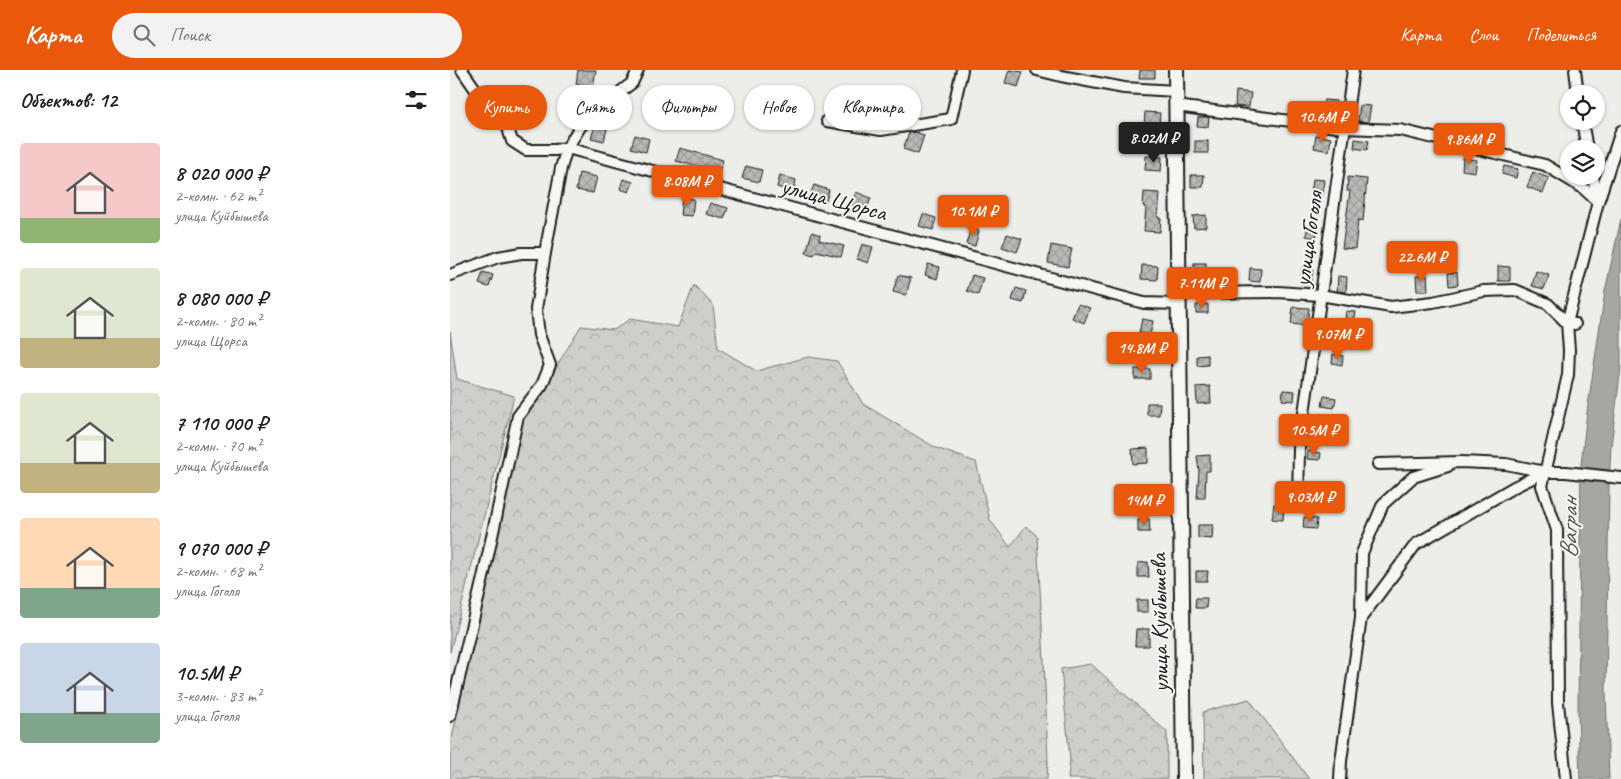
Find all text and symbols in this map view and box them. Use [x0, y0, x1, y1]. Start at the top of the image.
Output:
search box [112, 13, 462, 58]
text: Карта [25, 20, 82, 50]
icon: search [130, 21, 158, 49]
text: Поиск [170, 23, 210, 47]
text: Карта [1400, 24, 1441, 46]
text: Слои [1469, 24, 1498, 46]
text: Поделиться [1526, 24, 1596, 46]
chip: Купить [465, 85, 547, 130]
chip: Снять [557, 85, 632, 130]
chip: Фильтры [642, 85, 734, 130]
chip: Новое [744, 85, 814, 130]
chip: Квартира [824, 85, 921, 130]
map controls [1560, 85, 1605, 185]
button: locate [1560, 85, 1605, 130]
icon: filters [402, 86, 430, 114]
text: Объектов: 12 [20, 87, 117, 113]
pin: 10.6M ₽ [1277, 100, 1369, 143]
text: 10.6M ₽ [1299, 107, 1347, 127]
pin: 8.02M ₽ [1108, 122, 1200, 164]
pin: 9.86M ₽ [1423, 122, 1515, 165]
text: 8.02M ₽ [1130, 128, 1178, 148]
text: 9.86M ₽ [1445, 129, 1493, 149]
button: layers [1560, 140, 1605, 185]
text: 8 020 000 ₽ [175, 160, 267, 186]
icon: home [60, 163, 120, 223]
pin: 8.08M ₽ [641, 164, 733, 207]
street label: улица Щорса [776, 170, 891, 228]
text: 8.08M ₽ [663, 171, 711, 191]
text: 2-комн. · 62 m² [175, 186, 261, 206]
street label: улица Гоголя [1286, 188, 1330, 291]
pin: 10.1M ₽ [927, 194, 1019, 237]
text: 10.1M ₽ [949, 201, 997, 221]
text: улица Куйбышева [175, 206, 268, 226]
pin: 22.6M ₽ [1376, 240, 1468, 283]
text: 22.6M ₽ [1398, 247, 1446, 267]
pin: 7.11M ₽ [1156, 266, 1248, 309]
text: 7.11M ₽ [1178, 273, 1226, 293]
text: 8 080 000 ₽ [175, 285, 267, 311]
icon: home [60, 288, 120, 348]
text: 2-комн. · 80 m² [175, 311, 261, 331]
pin: 9.07M ₽ [1292, 318, 1384, 360]
text: 9.07M ₽ [1314, 324, 1362, 344]
text: улица Щорса [175, 331, 247, 351]
pin: 14.8M ₽ [1096, 332, 1188, 374]
text: 14.8M ₽ [1118, 338, 1166, 358]
text: 7 110 000 ₽ [175, 410, 267, 436]
icon: home [60, 413, 120, 473]
pin: 10.5M ₽ [1268, 414, 1360, 456]
text: 10.5M ₽ [1290, 420, 1338, 440]
text: 2-комн. · 70 m² [175, 436, 261, 456]
text: улица Куйбышева [175, 456, 268, 476]
pin: 9.03M ₽ [1264, 480, 1356, 523]
pin: 14M ₽ [1109, 484, 1179, 526]
text: 9.03M ₽ [1286, 487, 1334, 507]
text: 14M ₽ [1125, 490, 1163, 510]
water label: Вагран [1552, 494, 1586, 559]
text: 9 070 000 ₽ [175, 535, 267, 561]
icon: home [60, 538, 120, 598]
street label: улица Куйбышева [1143, 552, 1175, 695]
text: 2-комн. · 68 m² [175, 561, 261, 581]
text: улица Гоголя [175, 581, 239, 601]
text: 10.5M ₽ [175, 660, 238, 686]
icon: home [60, 663, 120, 723]
text: 3-комн. · 83 m² [175, 686, 261, 706]
text: улица Гоголя [175, 706, 239, 726]

